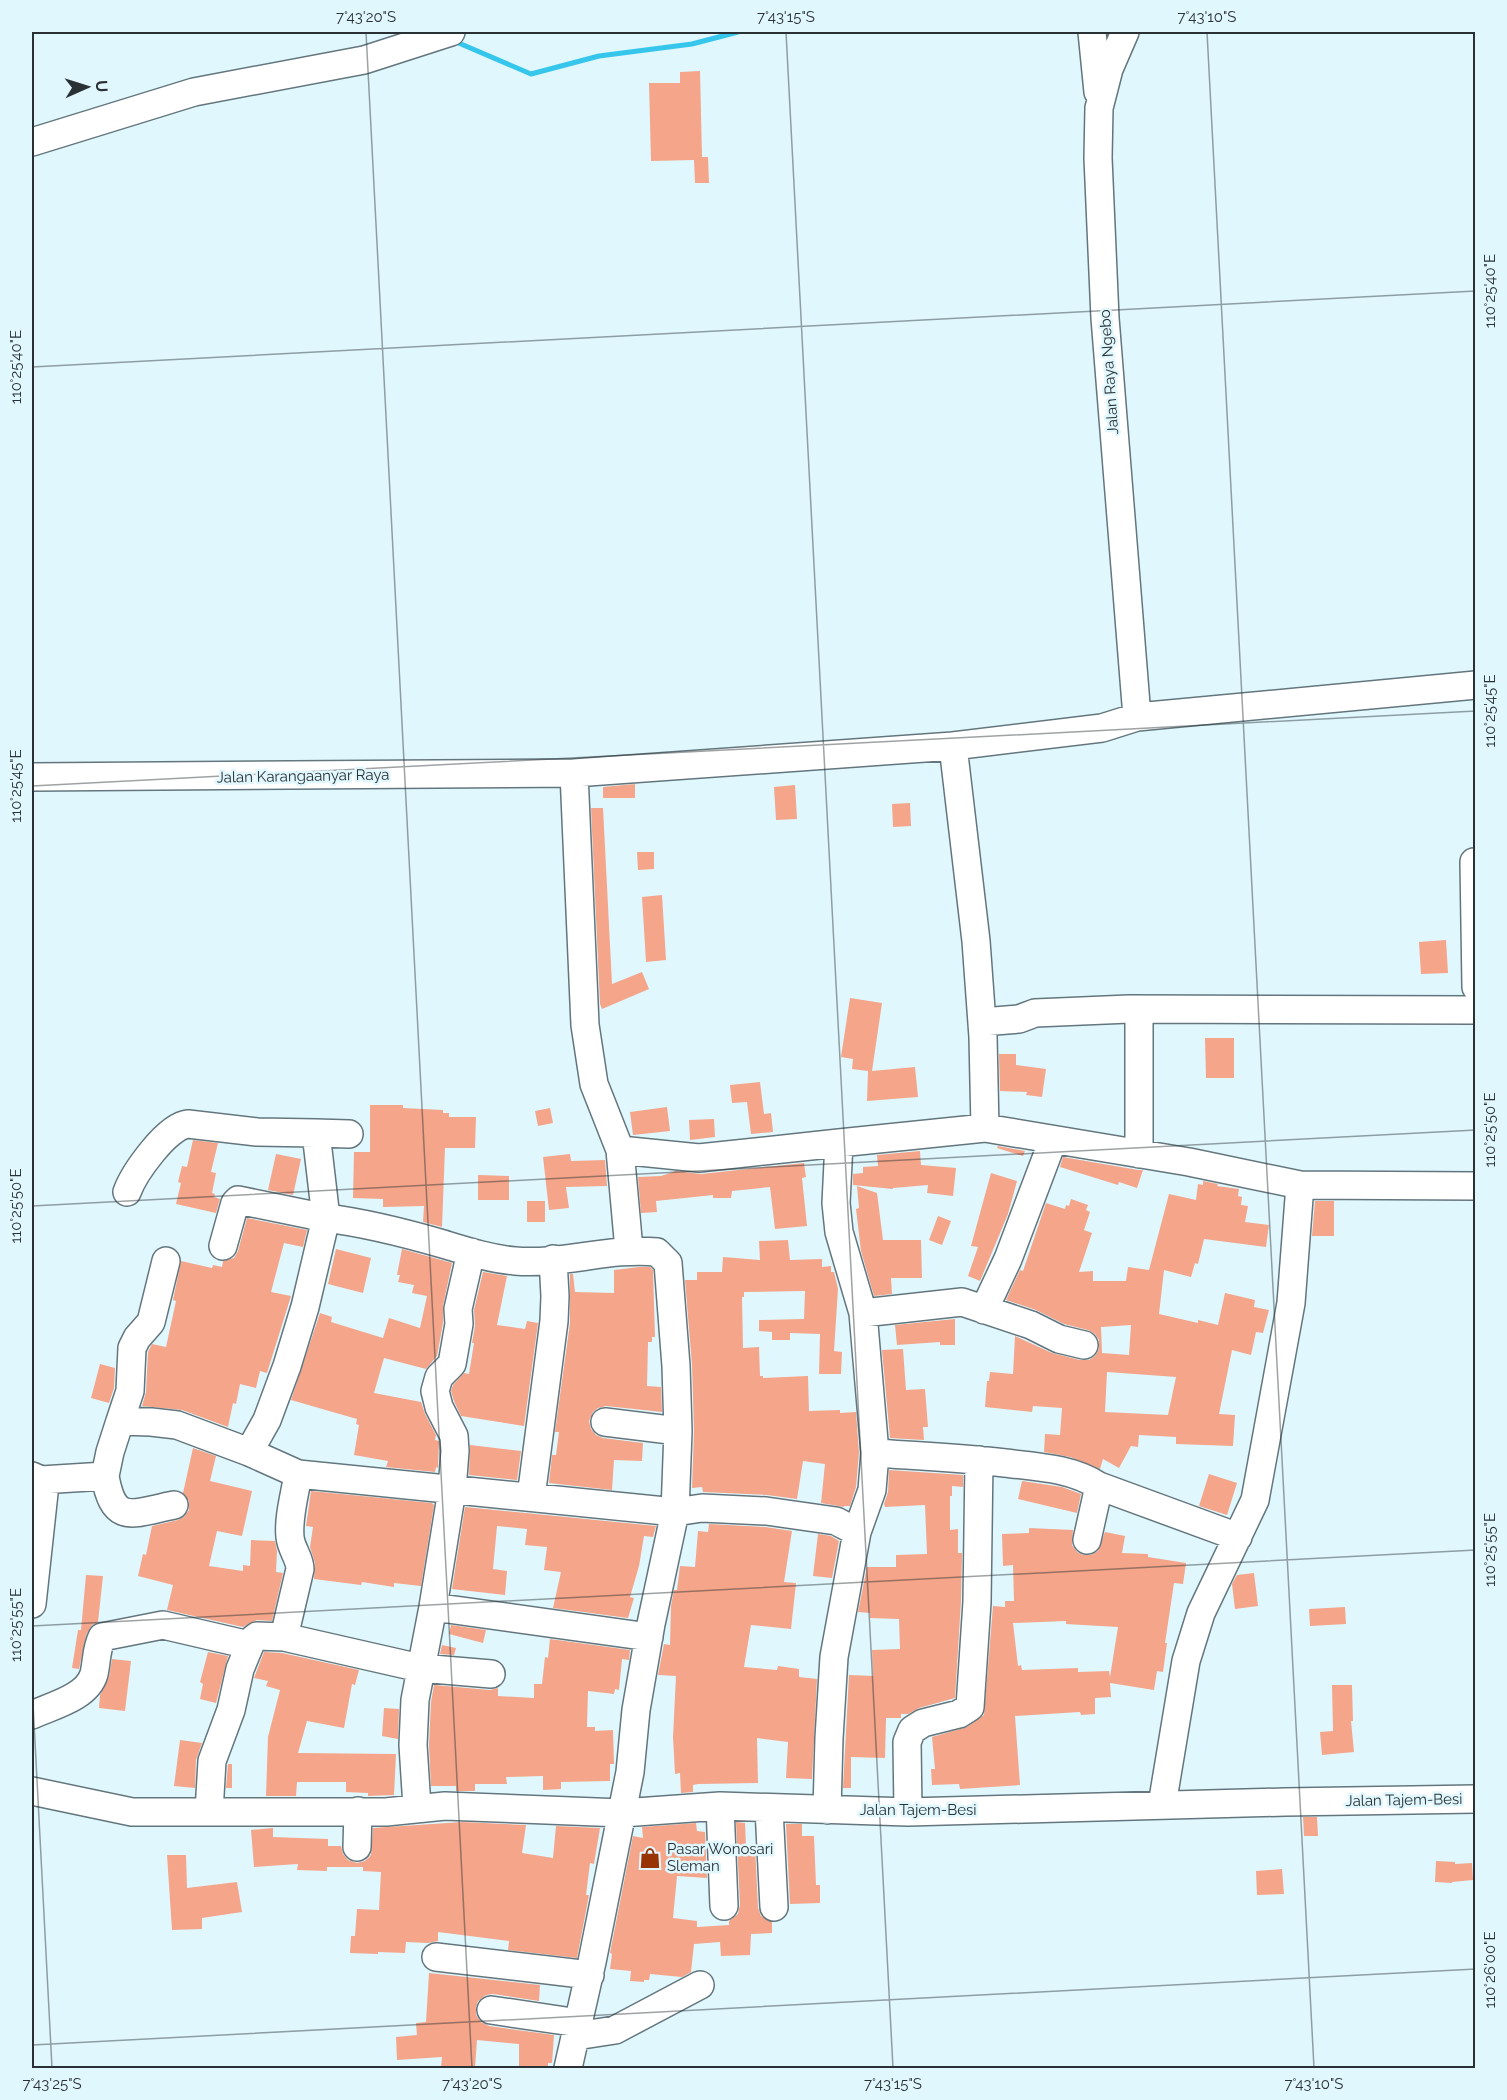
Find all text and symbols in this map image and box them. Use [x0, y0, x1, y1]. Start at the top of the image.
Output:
text: 7°43'20"S [336, 8, 396, 26]
text: 7°43'15"S [757, 8, 815, 26]
text: 7°43'10"S [1178, 8, 1236, 26]
north arrow [57, 57, 117, 117]
text: U [92, 80, 111, 93]
text: 110°25'40"E [1481, 254, 1499, 328]
street label: Jalan Raya Ngebo [1096, 309, 1122, 435]
text: 110°25'40"E [7, 330, 25, 404]
text: 110°25'45"E [1481, 674, 1499, 748]
text: 110°25'45"E [7, 749, 25, 823]
street label: Jalan Karangaanyar Raya [216, 765, 390, 787]
text: 110°25'50"E [1481, 1092, 1499, 1168]
text: 110°25'50"E [7, 1168, 25, 1244]
text: 110°25'55"E [1481, 1513, 1499, 1587]
text: 110°25'55"E [7, 1588, 25, 1662]
street label: Jalan Tajem-Besi [1345, 1790, 1463, 1810]
street label: Jalan Tajem-Besi [859, 1801, 977, 1819]
place label: Pasar Wonosari Sleman [667, 1840, 773, 1875]
shop icon: Pasar Wonosari Sleman [638, 1846, 662, 1870]
text: 110°26'00"E [1481, 1931, 1499, 2009]
text: 7°43'25"S [22, 2075, 82, 2093]
text: 7°43'20"S [442, 2075, 502, 2093]
text: 7°43'15"S [864, 2075, 922, 2093]
text: 7°43'10"S [1285, 2075, 1343, 2093]

